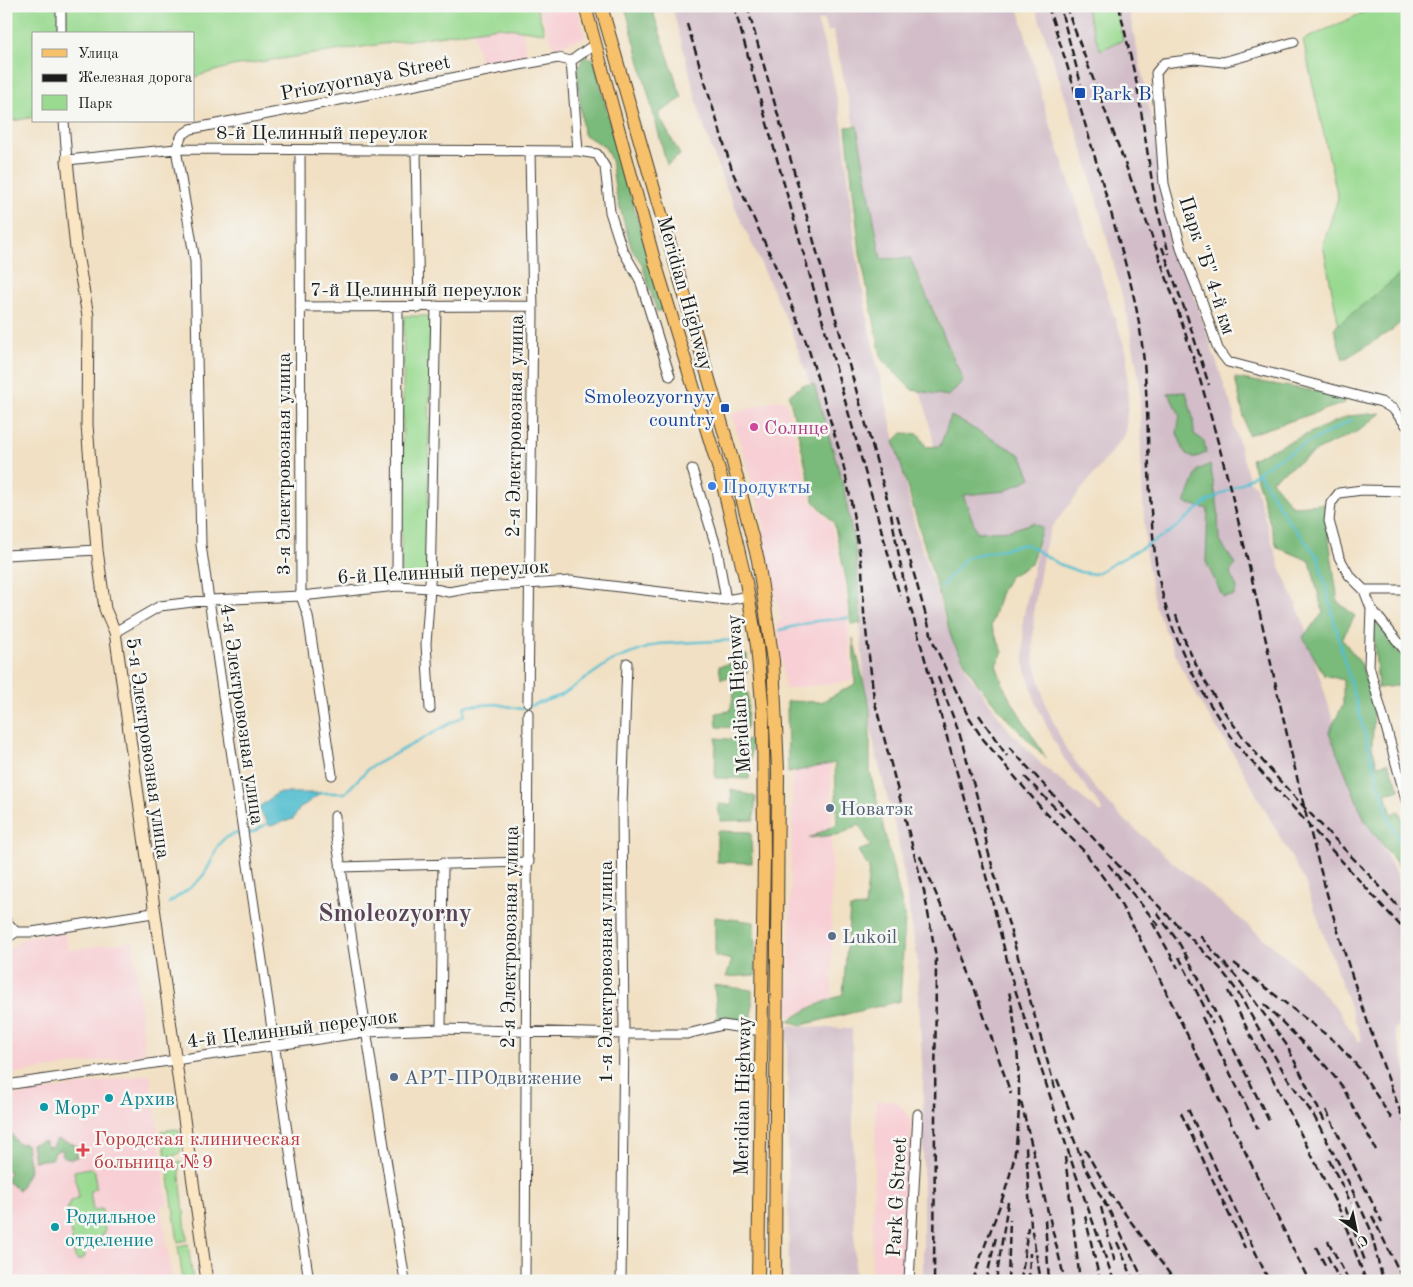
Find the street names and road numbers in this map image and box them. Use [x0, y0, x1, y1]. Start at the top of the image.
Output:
street label: Priozyornaya Street [279, 53, 452, 105]
street label: 8-й Целинный переулок [216, 124, 428, 144]
street label: Парк "Б" 4-й км [1174, 194, 1238, 337]
street label: Meridian Highway [652, 214, 716, 373]
street label: 7-й Целинный переулок [310, 281, 522, 301]
street label: 2-я Электровозная улица [504, 314, 528, 538]
street label: 3-я Электровозная улица [275, 352, 295, 576]
street label: 6-й Целинный переулок [337, 557, 550, 589]
street label: 4-я Электровозная улица [216, 602, 266, 826]
street label: Meridian Highway [724, 613, 756, 774]
street label: 5-я Электровозная улица [122, 636, 172, 860]
street label: 2-я Электровозная улица [499, 825, 523, 1049]
street label: 1-я Электровозная улица [597, 860, 617, 1084]
street label: 4-й Целинный переулок [186, 1007, 399, 1053]
street label: Meridian Highway [733, 1016, 755, 1176]
street label: Park G Street [885, 1137, 911, 1257]

